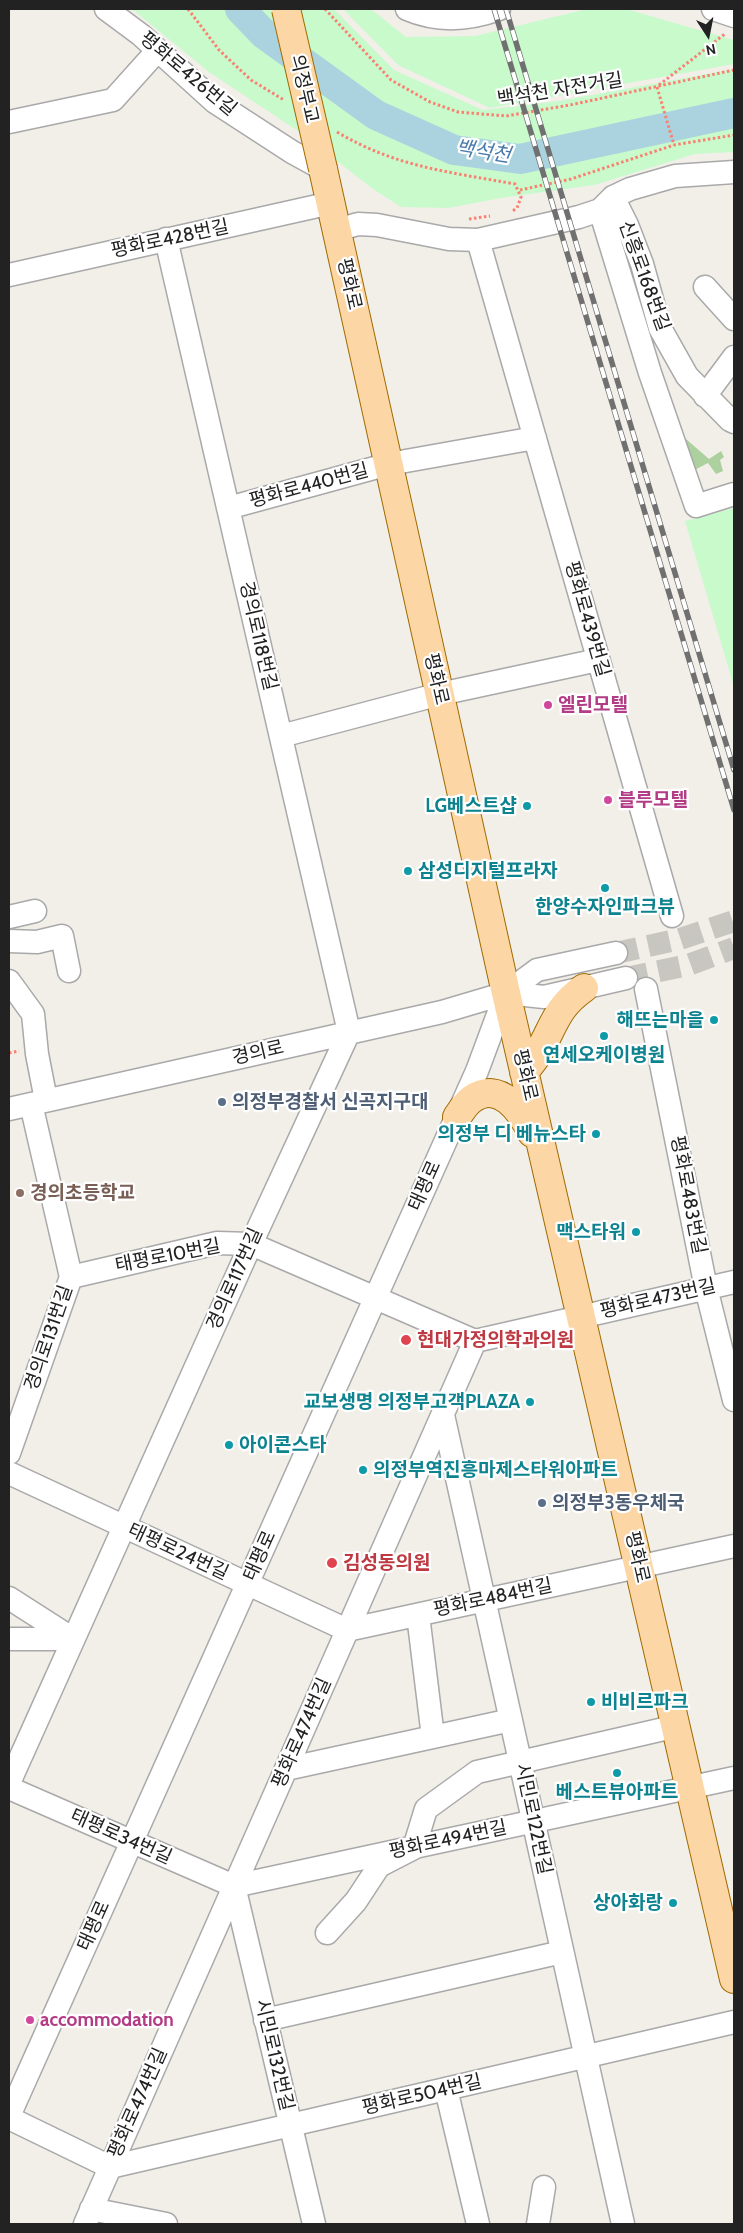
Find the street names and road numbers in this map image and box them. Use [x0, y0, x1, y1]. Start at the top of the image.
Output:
street label: 평화로426번길 [135, 27, 241, 121]
street label: 의정부교 [285, 52, 323, 126]
street label: 백석천 자전거길 [496, 69, 624, 111]
street label: 평화로428번길 [109, 215, 231, 263]
street label: 신흥로168번길 [613, 218, 675, 334]
street label: 평화로 [332, 256, 366, 312]
street label: 평화로440번길 [247, 459, 371, 513]
street label: 평화로439번길 [560, 558, 614, 680]
street label: 경의로118번길 [234, 579, 282, 693]
street label: 평화로 [419, 651, 453, 707]
street label: 경의로 [230, 1036, 286, 1070]
street label: 평화로 [508, 1047, 542, 1103]
street label: 평화로483번길 [665, 1134, 711, 1256]
street label: 태평로 [404, 1157, 446, 1215]
street label: 경의로117번길 [202, 1224, 268, 1334]
street label: 태평로10번길 [113, 1235, 223, 1277]
street label: 평화로473번길 [598, 1275, 718, 1323]
street label: 경의로131번길 [20, 1282, 78, 1394]
street label: 태평로24번길 [124, 1519, 232, 1585]
street label: 태평로 [239, 1527, 281, 1585]
street label: 평화로 [620, 1529, 654, 1585]
street label: 평화로484번길 [432, 1574, 554, 1622]
street label: 평화로474번길 [268, 1674, 336, 1792]
street label: 시민로122번길 [510, 1761, 556, 1877]
street label: 태평로34번길 [67, 1804, 175, 1870]
street label: 평화로494번길 [387, 1816, 509, 1864]
street label: 태평로 [73, 1897, 115, 1955]
street label: 시민로132번길 [250, 1997, 298, 2113]
street label: 평화로474번길 [104, 2044, 172, 2162]
street label: 평화로504번길 [360, 2070, 484, 2120]

